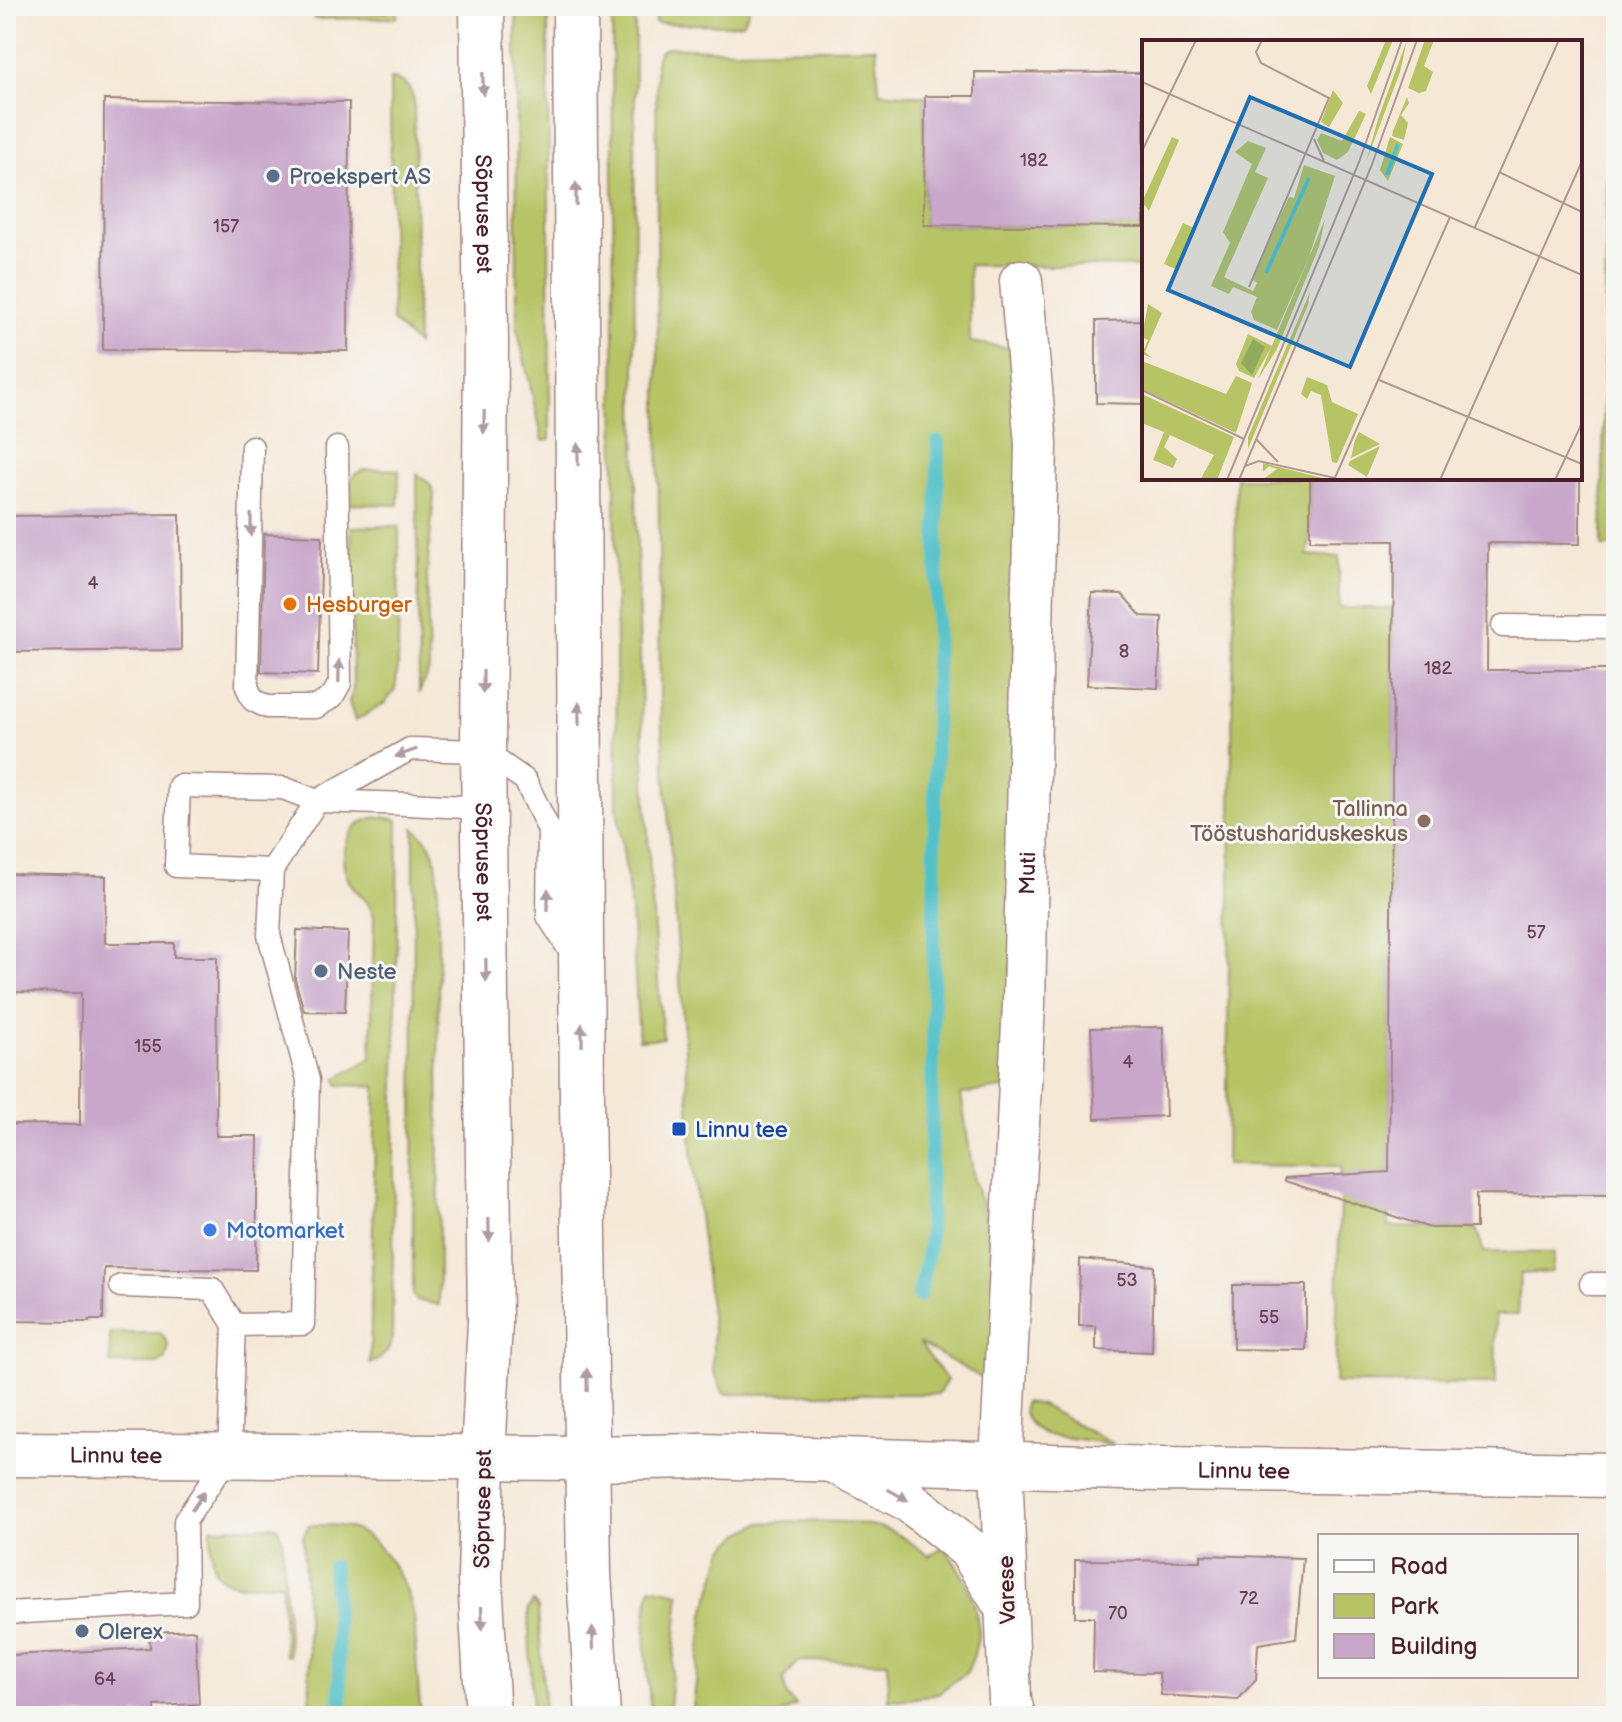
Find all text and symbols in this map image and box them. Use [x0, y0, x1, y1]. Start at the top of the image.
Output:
inset map [1142, 40, 1582, 480]
one-way arrow [476, 72, 489, 97]
house number: 182 [1020, 150, 1048, 171]
street label: Sõpruse pst [469, 154, 497, 274]
place label: Proekspert AS [289, 164, 431, 191]
marker: Proekspert AS [264, 167, 282, 185]
one-way arrow [570, 181, 582, 206]
house number: 157 [213, 216, 239, 237]
one-way arrow [478, 410, 491, 435]
one-way arrow [572, 441, 584, 466]
one-way arrow [244, 513, 257, 538]
house number: 4 [88, 573, 99, 594]
place label: Hesburger [306, 592, 413, 619]
marker: Hesburger [281, 595, 299, 613]
house number: 8 [1119, 641, 1129, 662]
one-way arrow [333, 658, 345, 683]
house number: 182 [1424, 658, 1452, 679]
one-way arrow [477, 670, 489, 695]
one-way arrow [573, 701, 585, 726]
one-way arrow [394, 748, 418, 760]
place label: Tallinna Tööstushariduskeskus [1190, 796, 1408, 848]
street label: Sõpruse pst [469, 802, 497, 922]
marker: Tallinna Tööstushariduskeskus [1415, 812, 1433, 830]
street label: Muti [1014, 851, 1042, 895]
one-way arrow [542, 887, 554, 912]
house number: 57 [1526, 922, 1546, 943]
one-way arrow [480, 958, 492, 983]
place label: Neste [337, 959, 397, 986]
marker: Neste [312, 962, 330, 980]
one-way arrow [576, 1022, 588, 1047]
house number: 155 [134, 1036, 162, 1057]
house number: 4 [1123, 1052, 1134, 1073]
place label: Linnu tee [695, 1117, 788, 1144]
marker: Linnu tee [670, 1120, 688, 1138]
place label: Motomarket [226, 1218, 345, 1245]
one-way arrow [483, 1218, 496, 1243]
marker: Motomarket [201, 1221, 219, 1239]
house number: 53 [1116, 1270, 1138, 1291]
house number: 55 [1259, 1307, 1279, 1328]
one-way arrow [581, 1367, 593, 1392]
street label: Linnu tee [69, 1442, 163, 1470]
street label: Sõpruse pst [469, 1449, 498, 1569]
street label: Linnu tee [1197, 1458, 1290, 1486]
one-way arrow [887, 1489, 910, 1502]
one-way arrow [191, 1490, 205, 1512]
legend [1318, 1534, 1578, 1678]
text: Road [1390, 1552, 1448, 1581]
street label: Varese [993, 1555, 1022, 1625]
house number: 72 [1239, 1588, 1259, 1609]
text: Park [1390, 1592, 1438, 1621]
house number: 70 [1108, 1603, 1128, 1624]
one-way arrow [476, 1606, 489, 1631]
place label: Olerex [98, 1619, 164, 1646]
marker: Olerex [73, 1622, 91, 1640]
one-way arrow [586, 1625, 599, 1650]
text: Building [1390, 1632, 1477, 1661]
house number: 64 [94, 1669, 116, 1690]

